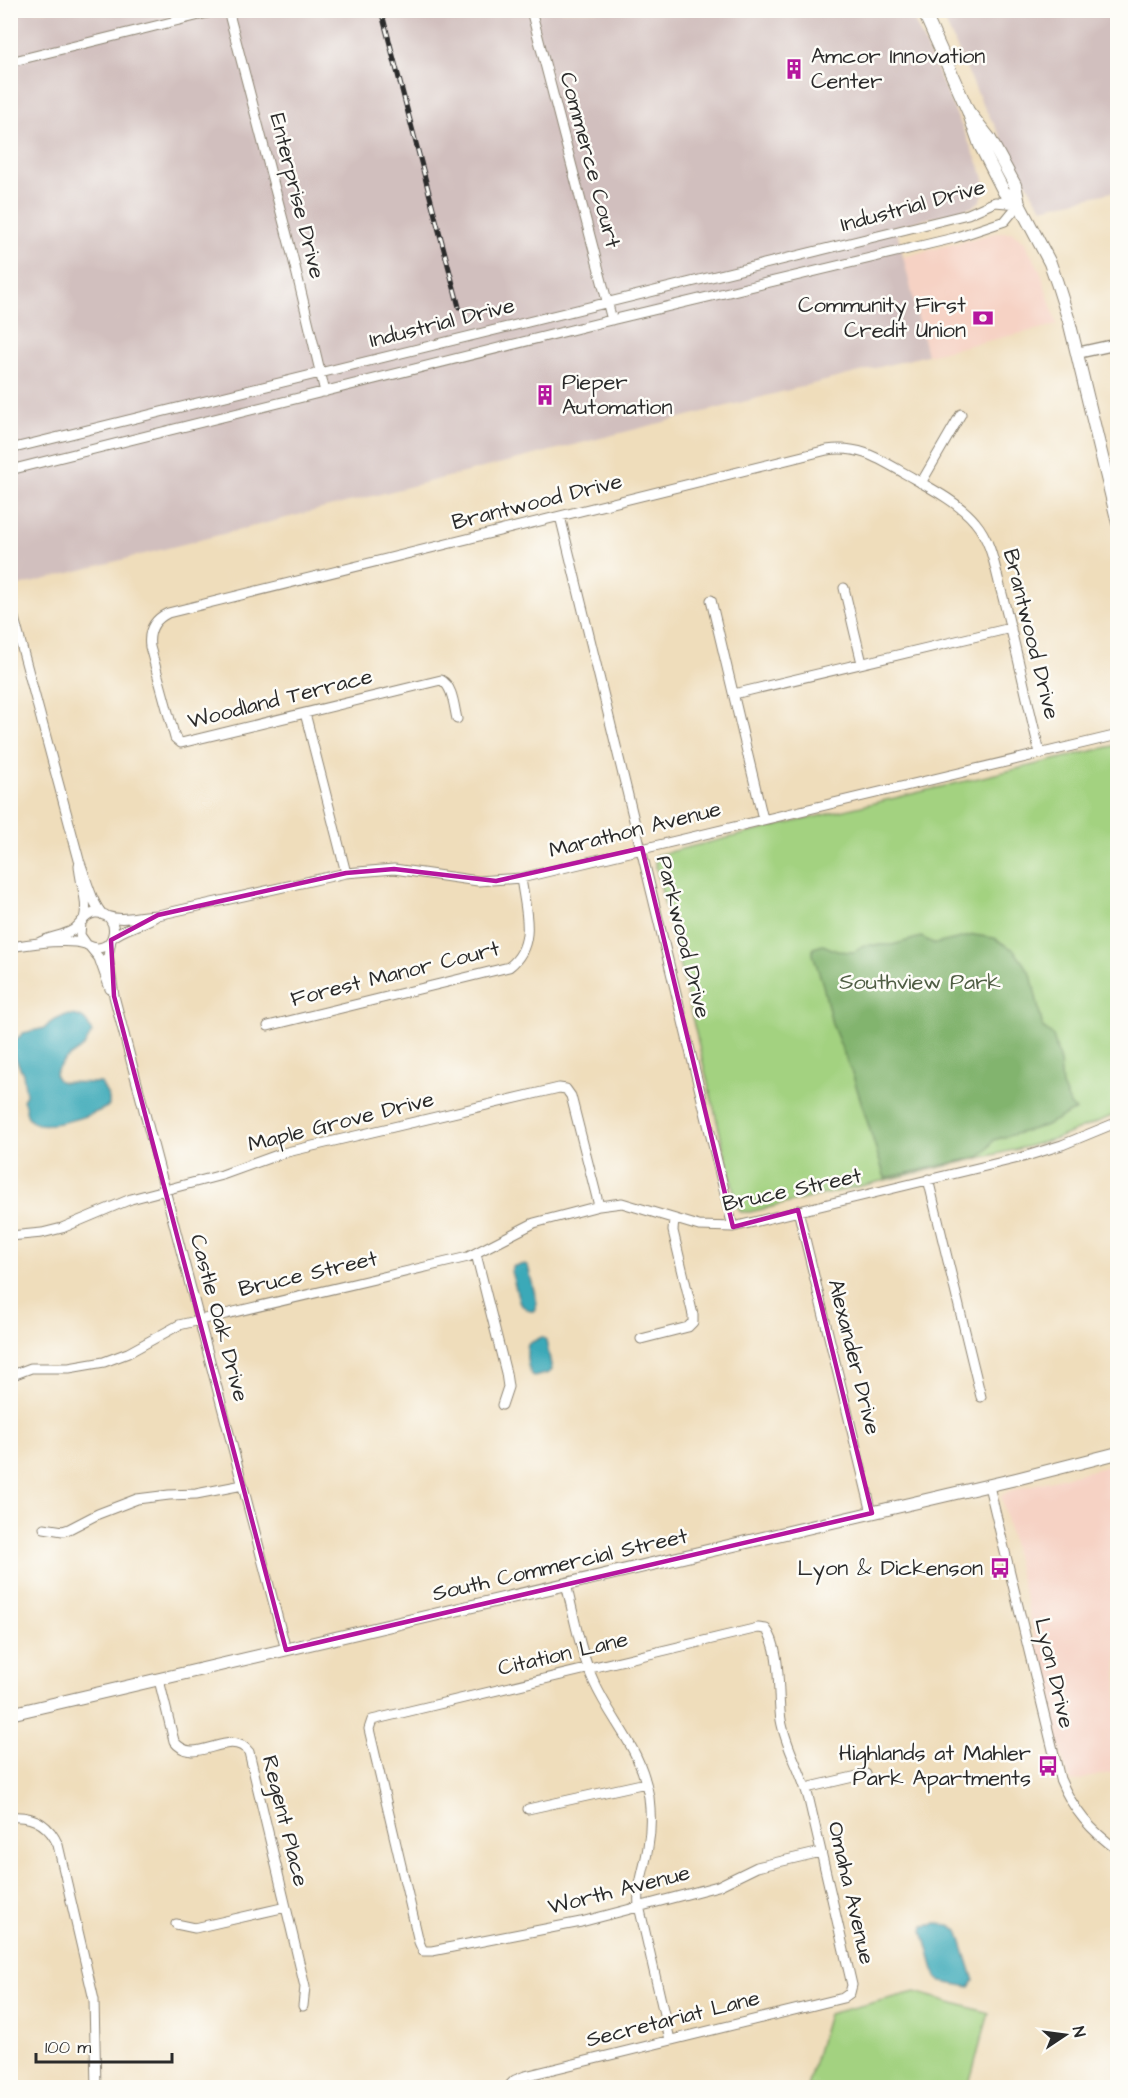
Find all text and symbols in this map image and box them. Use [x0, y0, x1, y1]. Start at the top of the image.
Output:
place label: Amcor Innovation Center [811, 41, 985, 97]
building icon: Amcor Innovation Center [782, 57, 806, 81]
street label: Commerce Court [552, 69, 628, 252]
street label: Enterprise Drive [261, 110, 333, 282]
street label: Industrial Drive [837, 172, 989, 240]
street label: Industrial Drive [366, 290, 518, 356]
place label: Community First Credit Union [798, 290, 966, 346]
bank icon: Community First Credit Union [971, 306, 995, 330]
place label: Pieper Automation [562, 367, 672, 423]
building icon: Pieper Automation [533, 383, 557, 407]
street label: Brantwood Drive [449, 466, 626, 538]
street label: Brantwood Drive [995, 546, 1067, 723]
street label: Woodland Terrace [184, 661, 376, 737]
street label: Marathon Avenue [546, 794, 724, 866]
street label: Parkwood Drive [648, 852, 718, 1022]
street label: Forest Manor Court [287, 933, 503, 1015]
park label: Southview Park [839, 967, 1001, 998]
street label: Maple Grove Drive [245, 1084, 437, 1160]
street label: Bruce Street [720, 1160, 865, 1220]
street label: Castle Oak Drive [182, 1231, 256, 1405]
street label: Bruce Street [236, 1243, 381, 1305]
street label: Alexander Drive [820, 1276, 888, 1438]
street label: South Commercial Street [429, 1521, 691, 1609]
place label: Lyon & Dickenson [798, 1553, 983, 1585]
bus stop icon: Lyon & Dickenson [988, 1556, 1012, 1580]
street label: Lyon Drive [1025, 1615, 1082, 1732]
street label: Citation Lane [495, 1624, 631, 1684]
place label: Highlands at Mahler Park Apartments [839, 1738, 1031, 1794]
street label: Regent Place [253, 1752, 316, 1890]
bus stop icon: Highlands at Mahler Park Apartments [1036, 1754, 1060, 1778]
street label: Omaha Avenue [820, 1819, 882, 1967]
street label: Worth Avenue [545, 1857, 693, 1923]
street label: Secretariat Lane [583, 1982, 763, 2056]
north arrow [1035, 2005, 1095, 2065]
text: N [1067, 2024, 1090, 2039]
scale bar [36, 2026, 172, 2064]
text: 100 m [45, 2035, 91, 2060]

